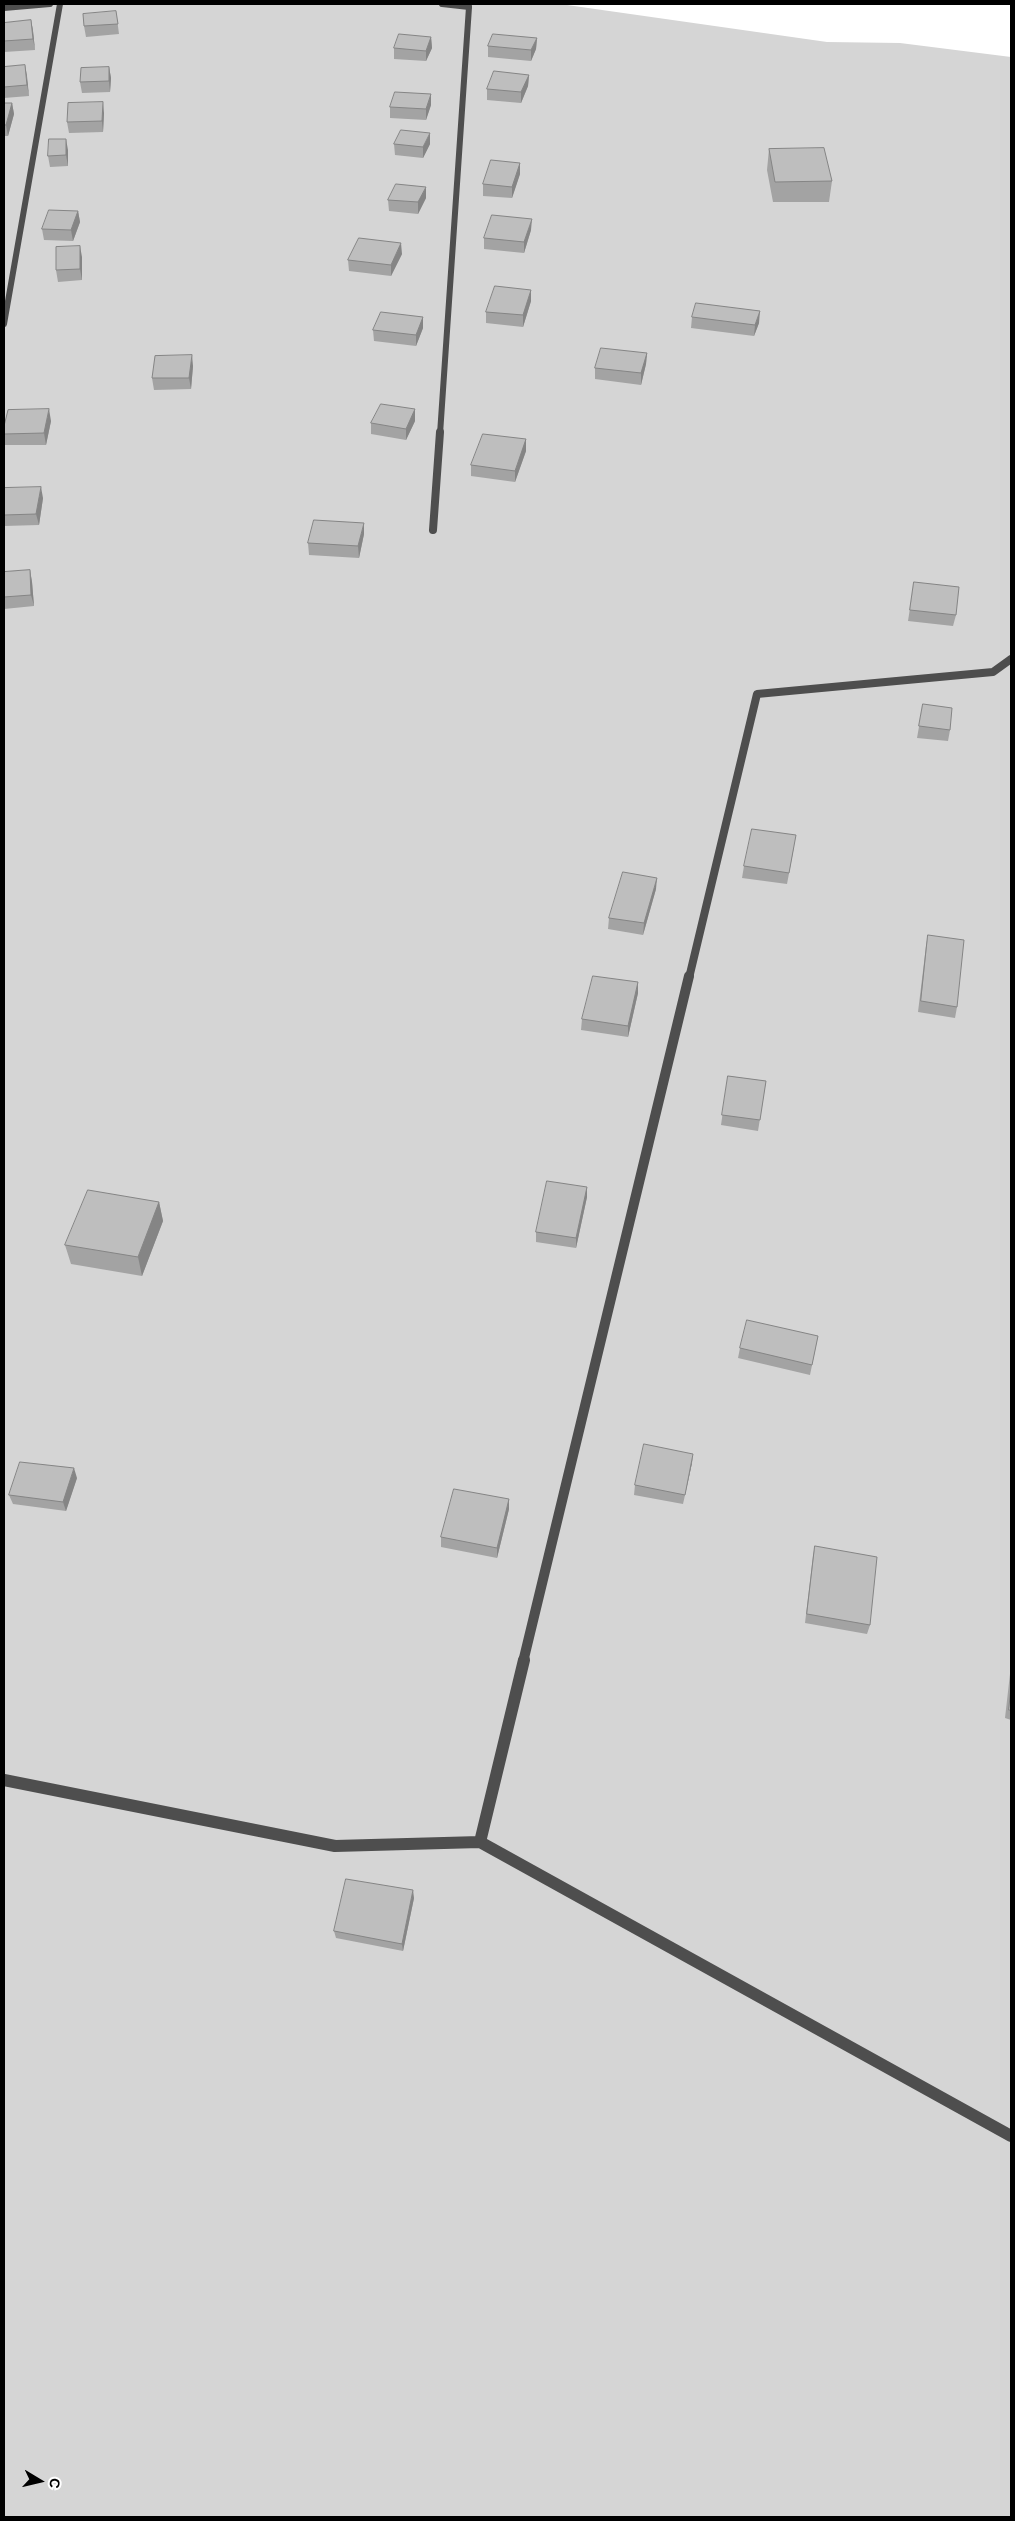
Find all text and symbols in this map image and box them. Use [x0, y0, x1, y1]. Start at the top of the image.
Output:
north arrow [15, 2456, 65, 2506]
text: С [46, 2477, 64, 2490]

